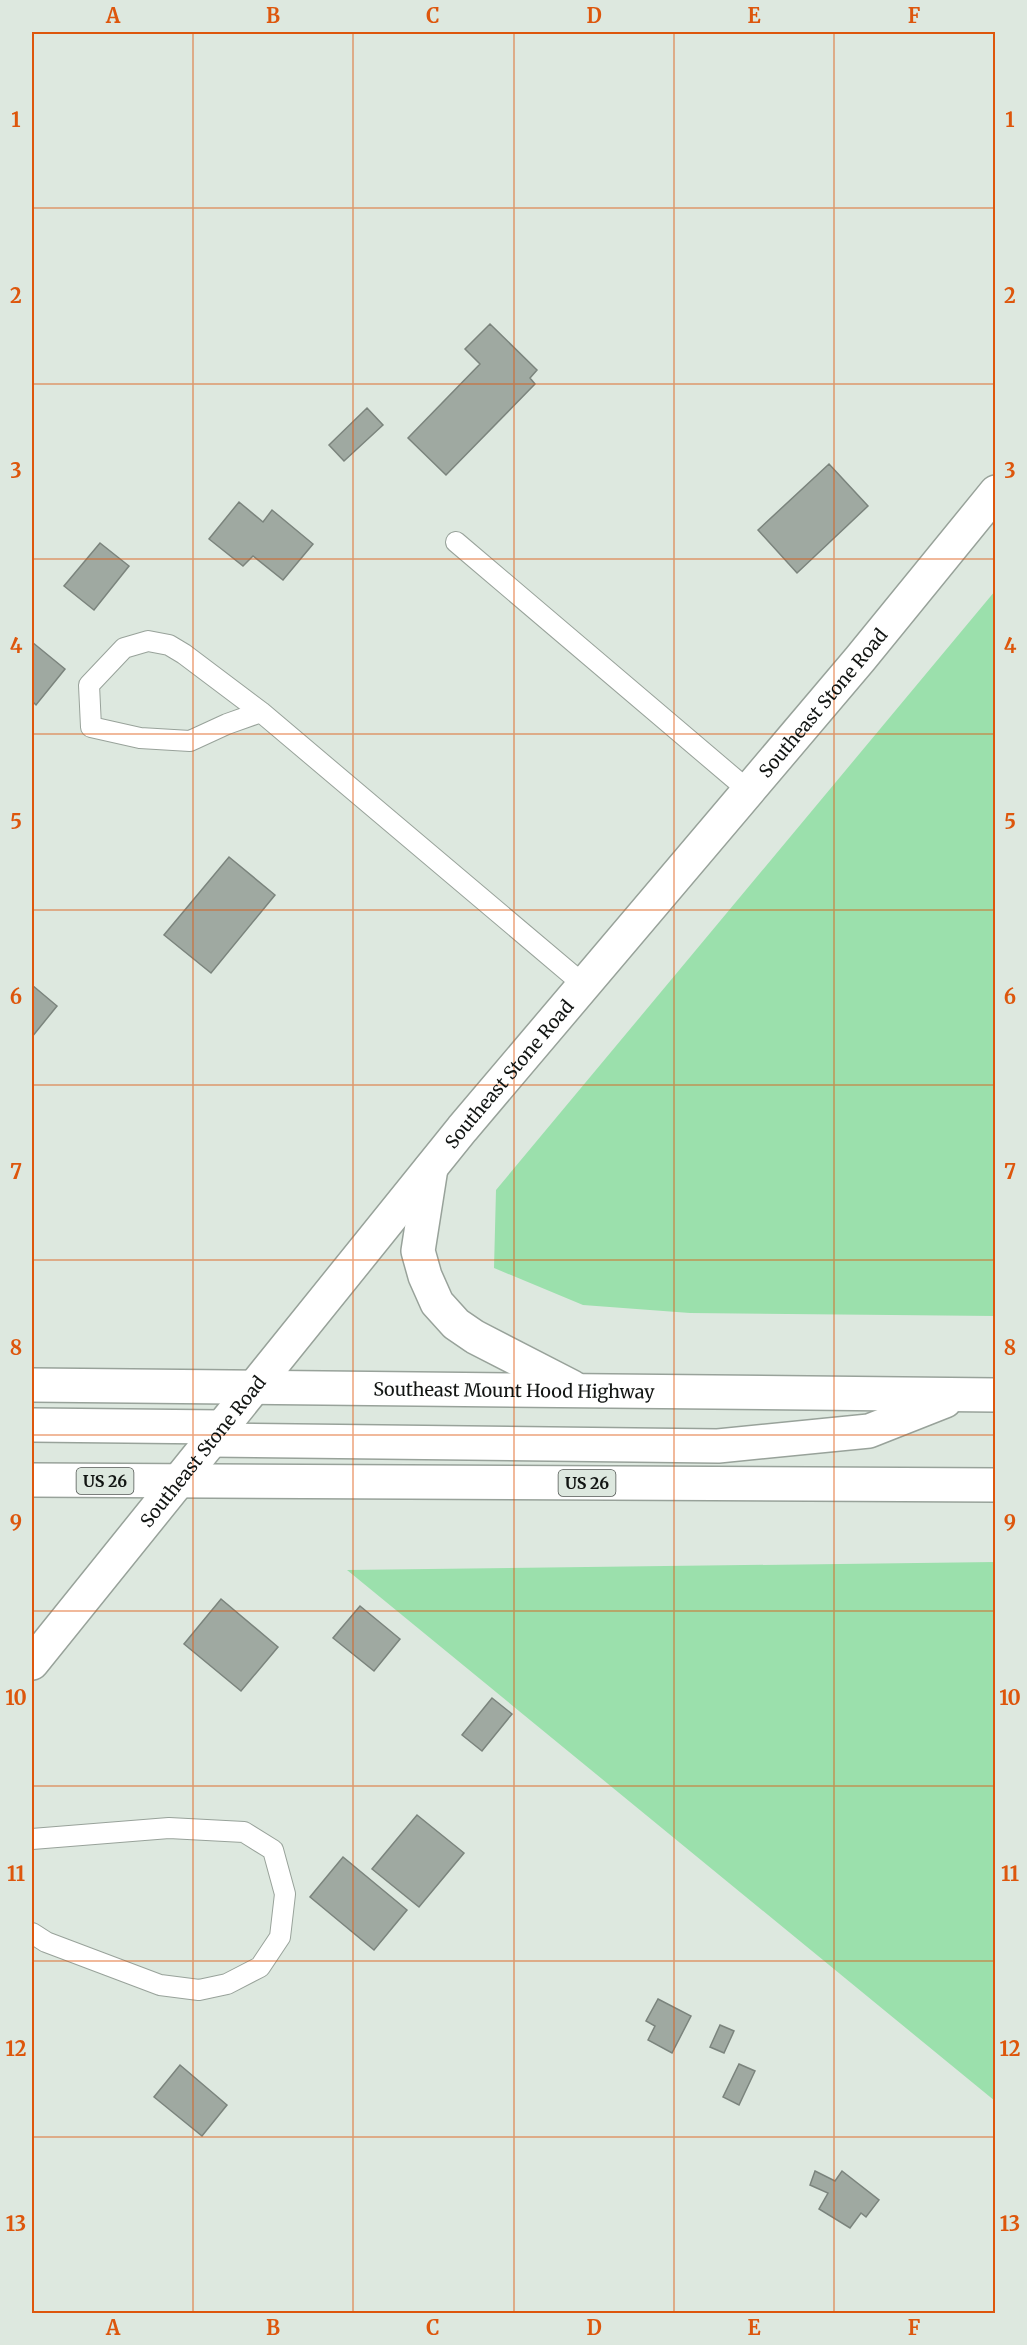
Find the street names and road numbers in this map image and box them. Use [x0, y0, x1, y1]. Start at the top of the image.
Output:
street label: Southeast Stone Road [753, 623, 892, 782]
street label: Southeast Stone Road [440, 995, 578, 1153]
street label: Southeast Stone Road [135, 1371, 270, 1531]
street label: Southeast Mount Hood Highway [373, 1377, 655, 1403]
road number: US 26 [76, 1468, 134, 1494]
road number: US 26 [558, 1470, 616, 1496]

